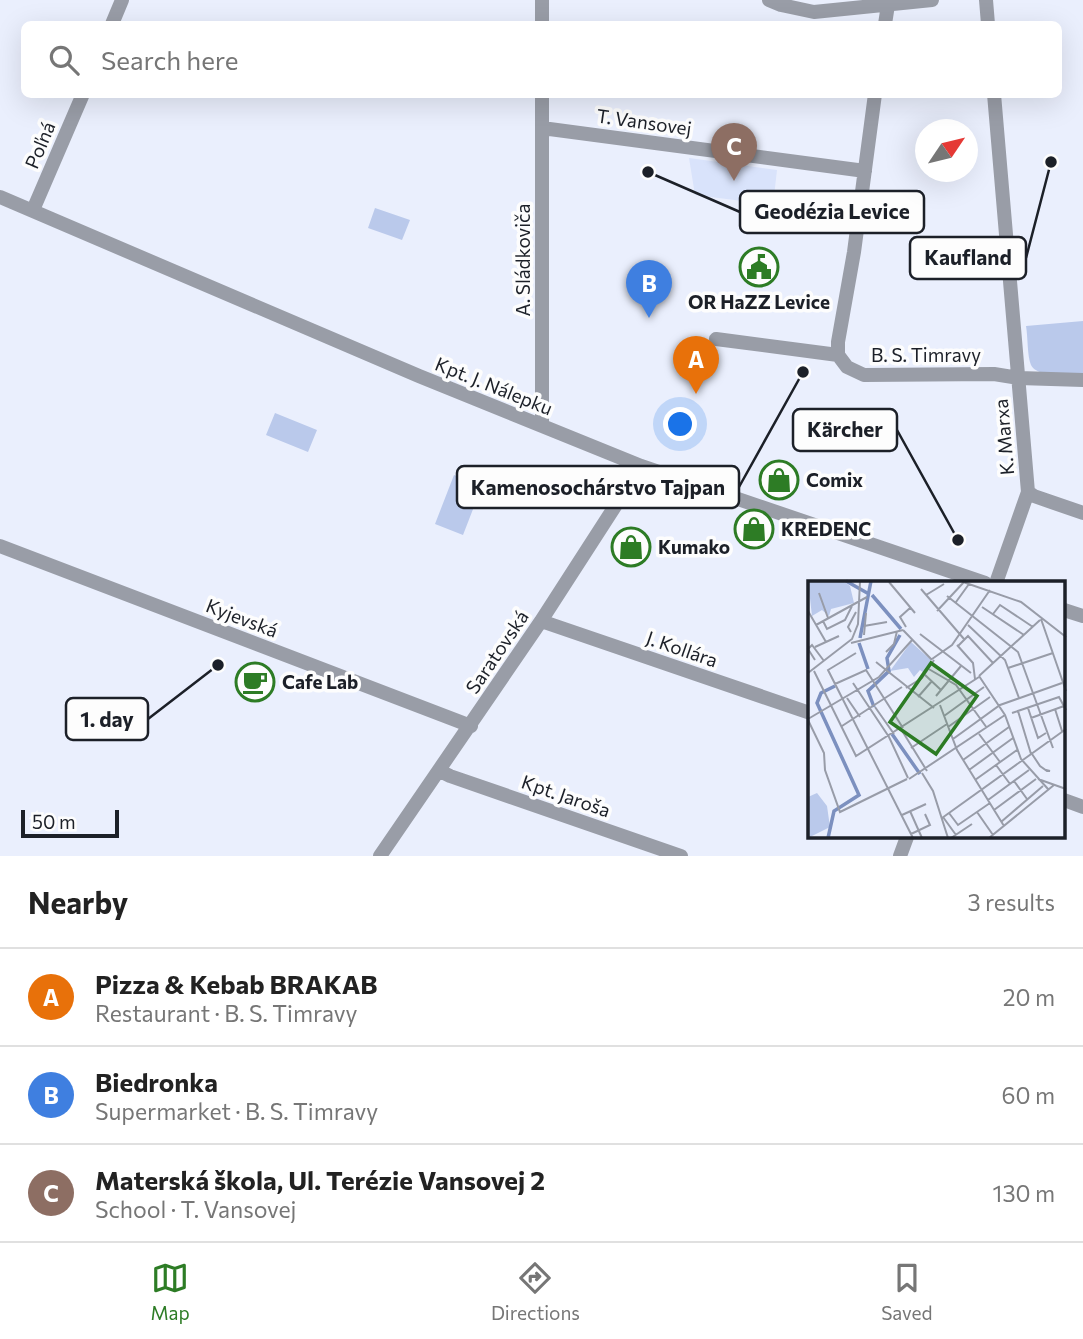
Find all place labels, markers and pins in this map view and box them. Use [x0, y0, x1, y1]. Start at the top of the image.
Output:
pin: C [711, 123, 757, 181]
callout: Geodézia Levice [740, 191, 924, 233]
callout: Kaufland [910, 237, 1026, 279]
public building icon: OR HaZZ Levice [738, 246, 780, 288]
pin: B [626, 260, 672, 318]
place label: OR HaZZ Levice [688, 290, 830, 313]
pin: A [673, 336, 719, 394]
callout: Kärcher [793, 409, 897, 451]
shop icon: Comix [758, 459, 800, 501]
callout: Kamenosochárstvo Tajpan [457, 466, 739, 508]
place label: Comix [806, 468, 863, 491]
shop icon: KREDENC [733, 508, 775, 550]
place label: KREDENC [781, 517, 871, 540]
shop icon: Kumako [610, 526, 652, 568]
place label: Kumako [658, 535, 730, 558]
cafe icon: Cafe Lab [234, 661, 276, 703]
place label: Cafe Lab [282, 670, 358, 693]
callout: 1. day [66, 698, 148, 740]

